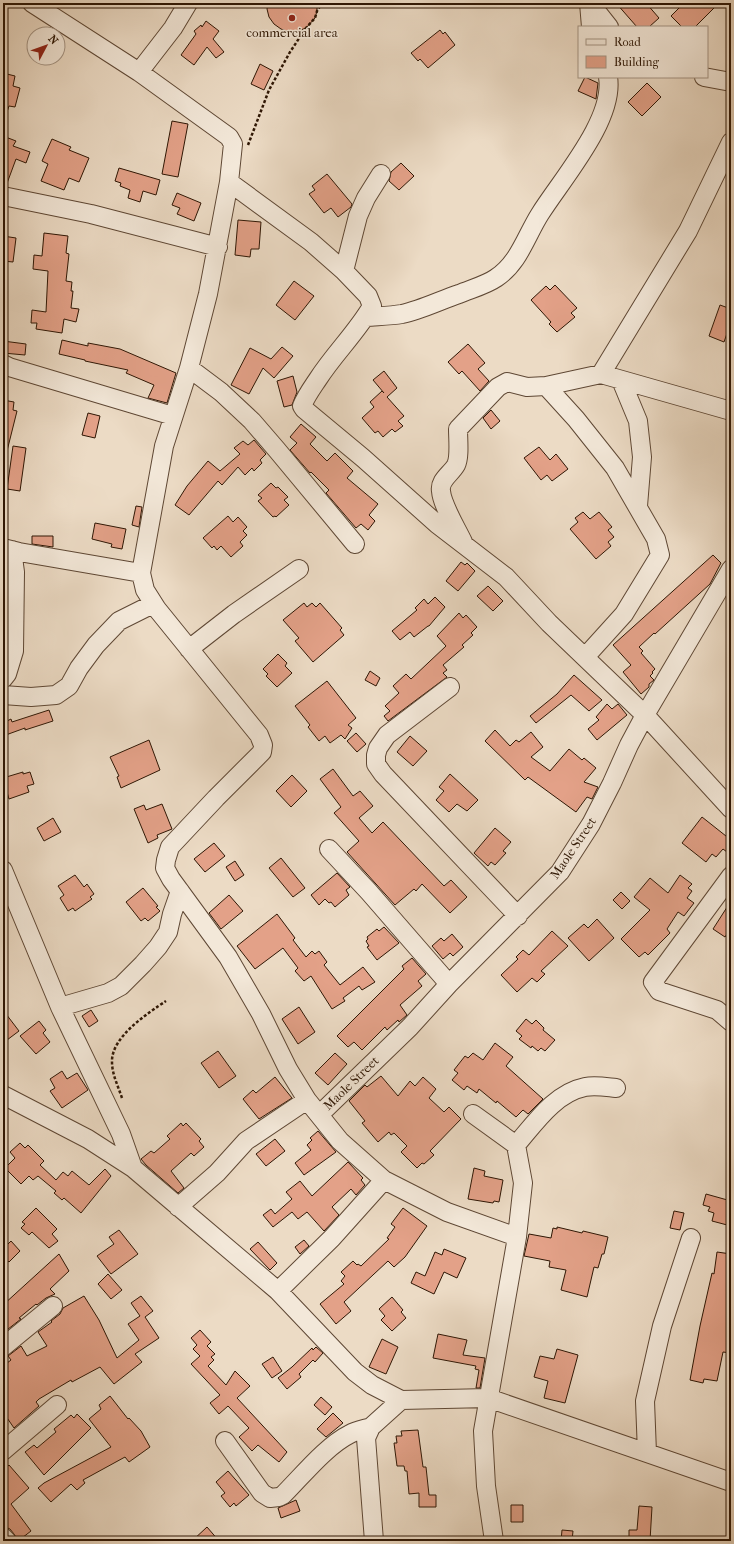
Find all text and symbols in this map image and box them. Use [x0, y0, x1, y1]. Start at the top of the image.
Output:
marker: commercial area [287, 13, 297, 23]
place label: commercial area [246, 25, 339, 40]
north arrow [26, 26, 66, 66]
legend [578, 26, 708, 78]
text: N [46, 32, 61, 48]
text: Road [614, 35, 641, 49]
text: Building [614, 55, 659, 69]
street label: Maole Street [547, 814, 599, 882]
street label: Maole Street [320, 1053, 382, 1113]

